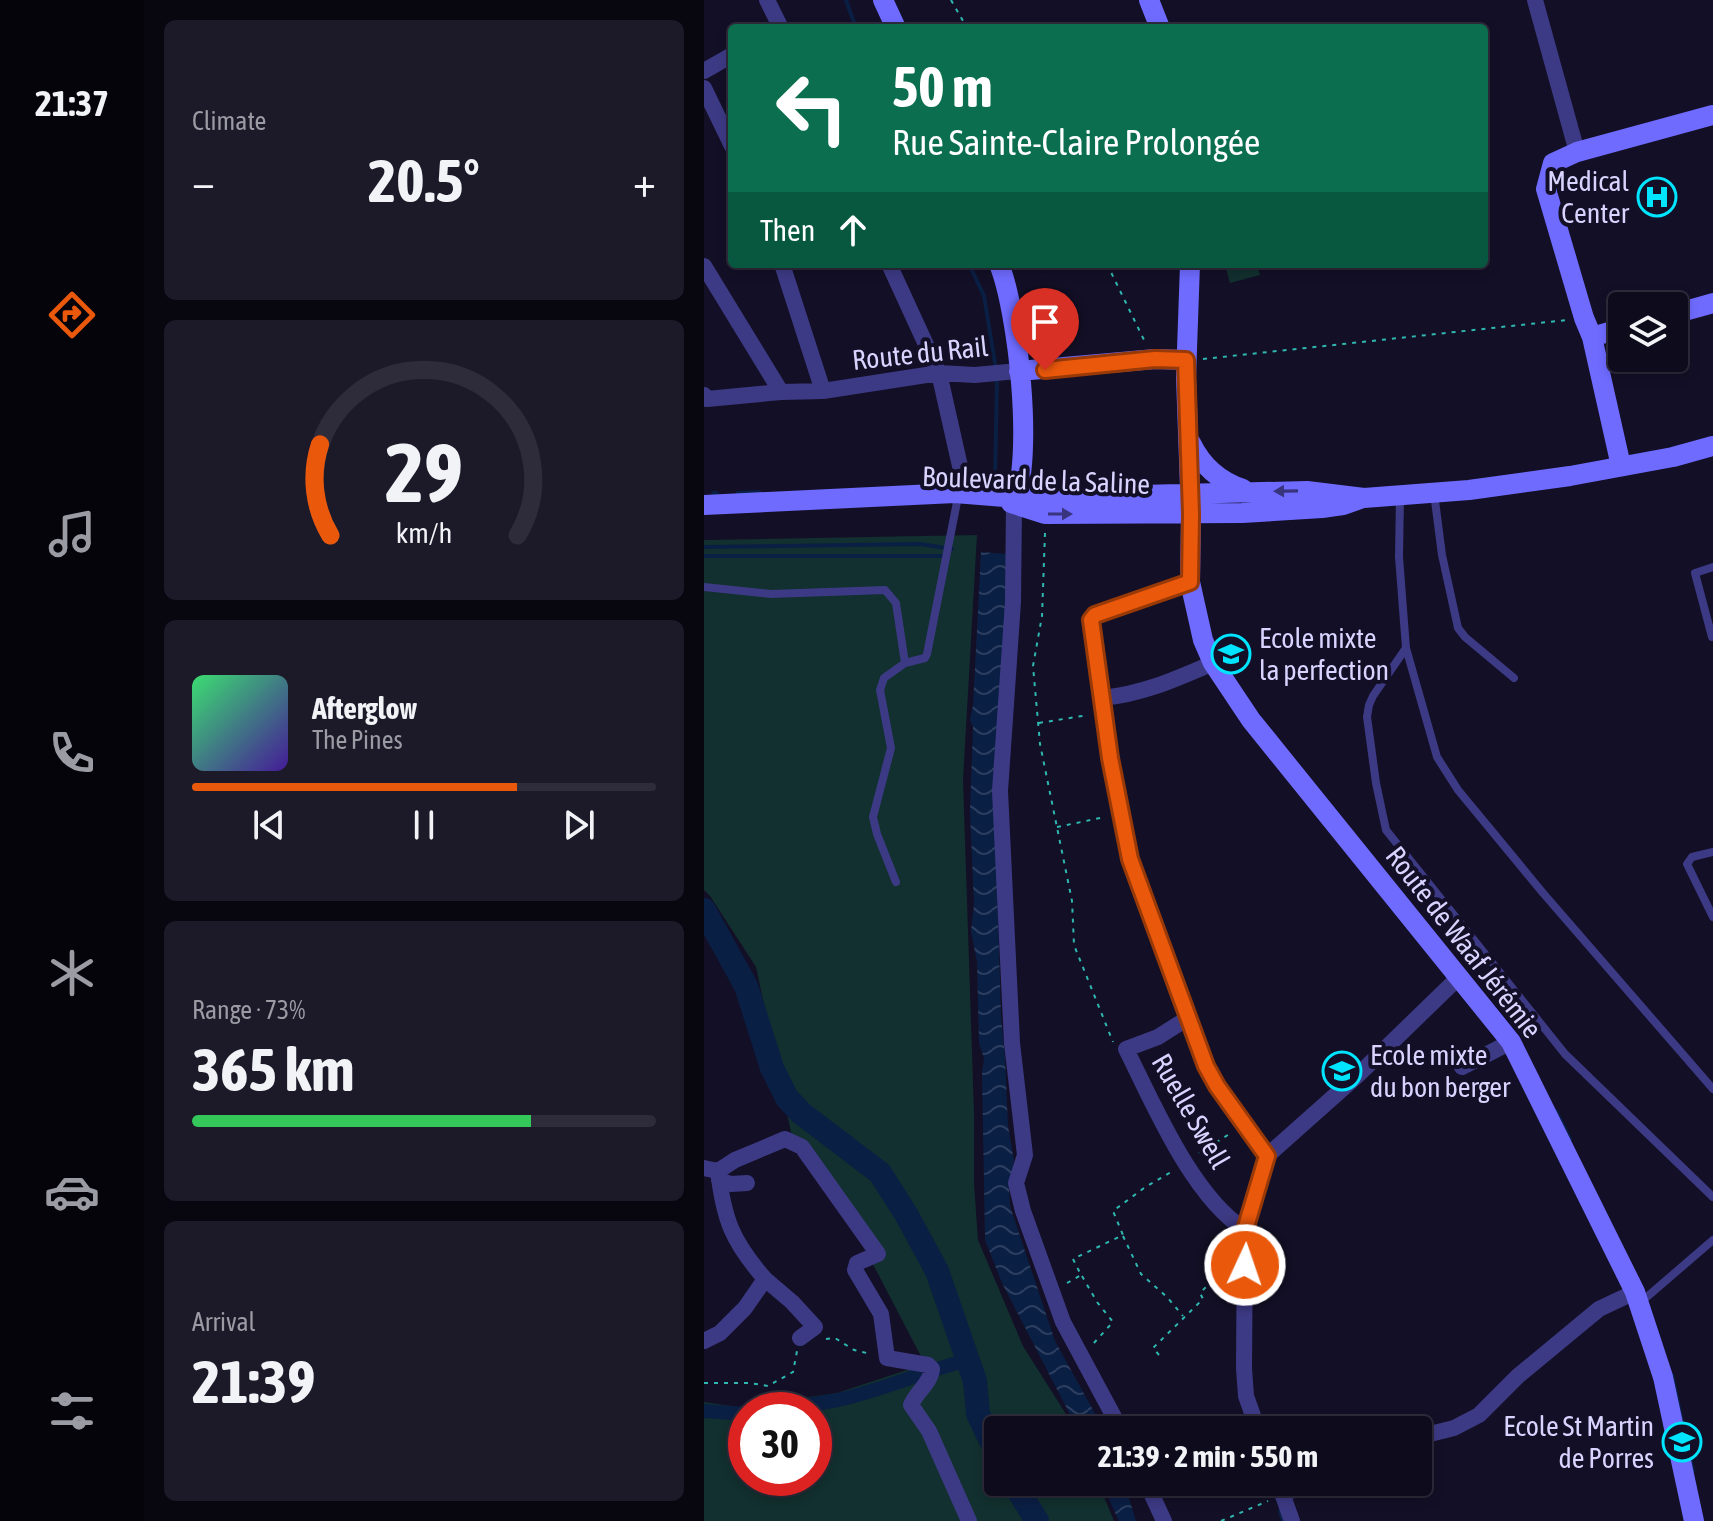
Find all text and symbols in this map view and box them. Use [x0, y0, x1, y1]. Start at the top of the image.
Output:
text: 50 m [892, 55, 993, 119]
icon: left [760, 56, 864, 160]
text: 21:37 [35, 82, 109, 124]
text: Climate [192, 106, 266, 136]
text: Rue Sainte-Claire Prolongée [892, 121, 1260, 163]
text: 20.5° [368, 146, 480, 215]
text: − [192, 156, 215, 206]
text: + [633, 156, 656, 206]
place label: Medical Center [1547, 165, 1630, 229]
hospital icon: Medical Center [1636, 176, 1678, 218]
icon: ahead [831, 208, 875, 252]
text: Then [760, 213, 815, 247]
icon: directions [44, 287, 100, 343]
pin [1011, 288, 1079, 370]
map controls [1608, 292, 1688, 372]
button: layers [1608, 292, 1688, 372]
icon: arrive [1023, 300, 1067, 344]
street label: Route du Rail [850, 330, 990, 376]
text: 29 [385, 424, 463, 520]
street label: Boulevard de la Saline [921, 460, 1151, 500]
one-way arrow [1273, 485, 1298, 498]
icon: music [44, 506, 100, 562]
one-way arrow [1048, 508, 1073, 520]
text: km/h [396, 516, 452, 549]
place label: Ecole mixte la perfection [1259, 622, 1389, 686]
school or university icon: Ecole mixte la perfection [1210, 633, 1252, 675]
text: Afterglow [312, 691, 417, 725]
icon: phone [44, 725, 100, 781]
text: The Pines [312, 725, 403, 755]
icon: previous [247, 803, 291, 847]
icon: pause [402, 803, 446, 847]
icon: next [557, 803, 601, 847]
street label: Route de Waaf Jérémie [1379, 840, 1549, 1044]
icon: climate [44, 945, 100, 1001]
text: Range · 73% [192, 995, 305, 1025]
text: 365 km [192, 1035, 354, 1104]
place label: Ecole mixte du bon berger [1370, 1039, 1511, 1103]
street label: Ruelle Swell [1145, 1048, 1237, 1174]
school or university icon: Ecole mixte du bon berger [1321, 1050, 1363, 1092]
icon: car [44, 1164, 100, 1220]
position arrow [1203, 1223, 1287, 1307]
text: Arrival [192, 1307, 256, 1337]
text: 21:39 [192, 1347, 315, 1416]
icon: filters [44, 1383, 100, 1439]
speed limit sign: 30 [728, 1392, 832, 1496]
place label: Ecole St Martin de Porres [1503, 1410, 1654, 1474]
school or university icon: Ecole St Martin de Porres [1661, 1421, 1703, 1463]
text: 21:39 · 2 min · 550 m [1098, 1439, 1318, 1473]

